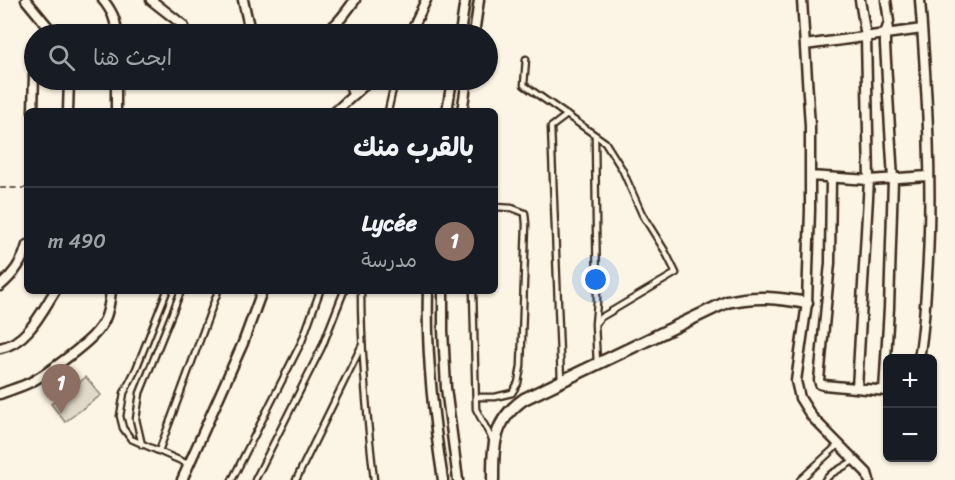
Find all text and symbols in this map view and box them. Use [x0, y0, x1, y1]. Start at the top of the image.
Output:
search box [24, 24, 498, 90]
text: ابحث هنا [93, 38, 172, 77]
icon: search [45, 41, 78, 74]
text: بالقرب منك [353, 124, 474, 170]
text: Lycée [362, 204, 417, 243]
text: 490 m [48, 224, 106, 259]
text: 1 [450, 224, 459, 259]
text: مدرسة [361, 243, 417, 278]
your location [581, 265, 610, 294]
map controls [883, 354, 937, 462]
button: + [883, 354, 937, 408]
pin: 1 [42, 364, 80, 414]
button: − [883, 408, 937, 462]

